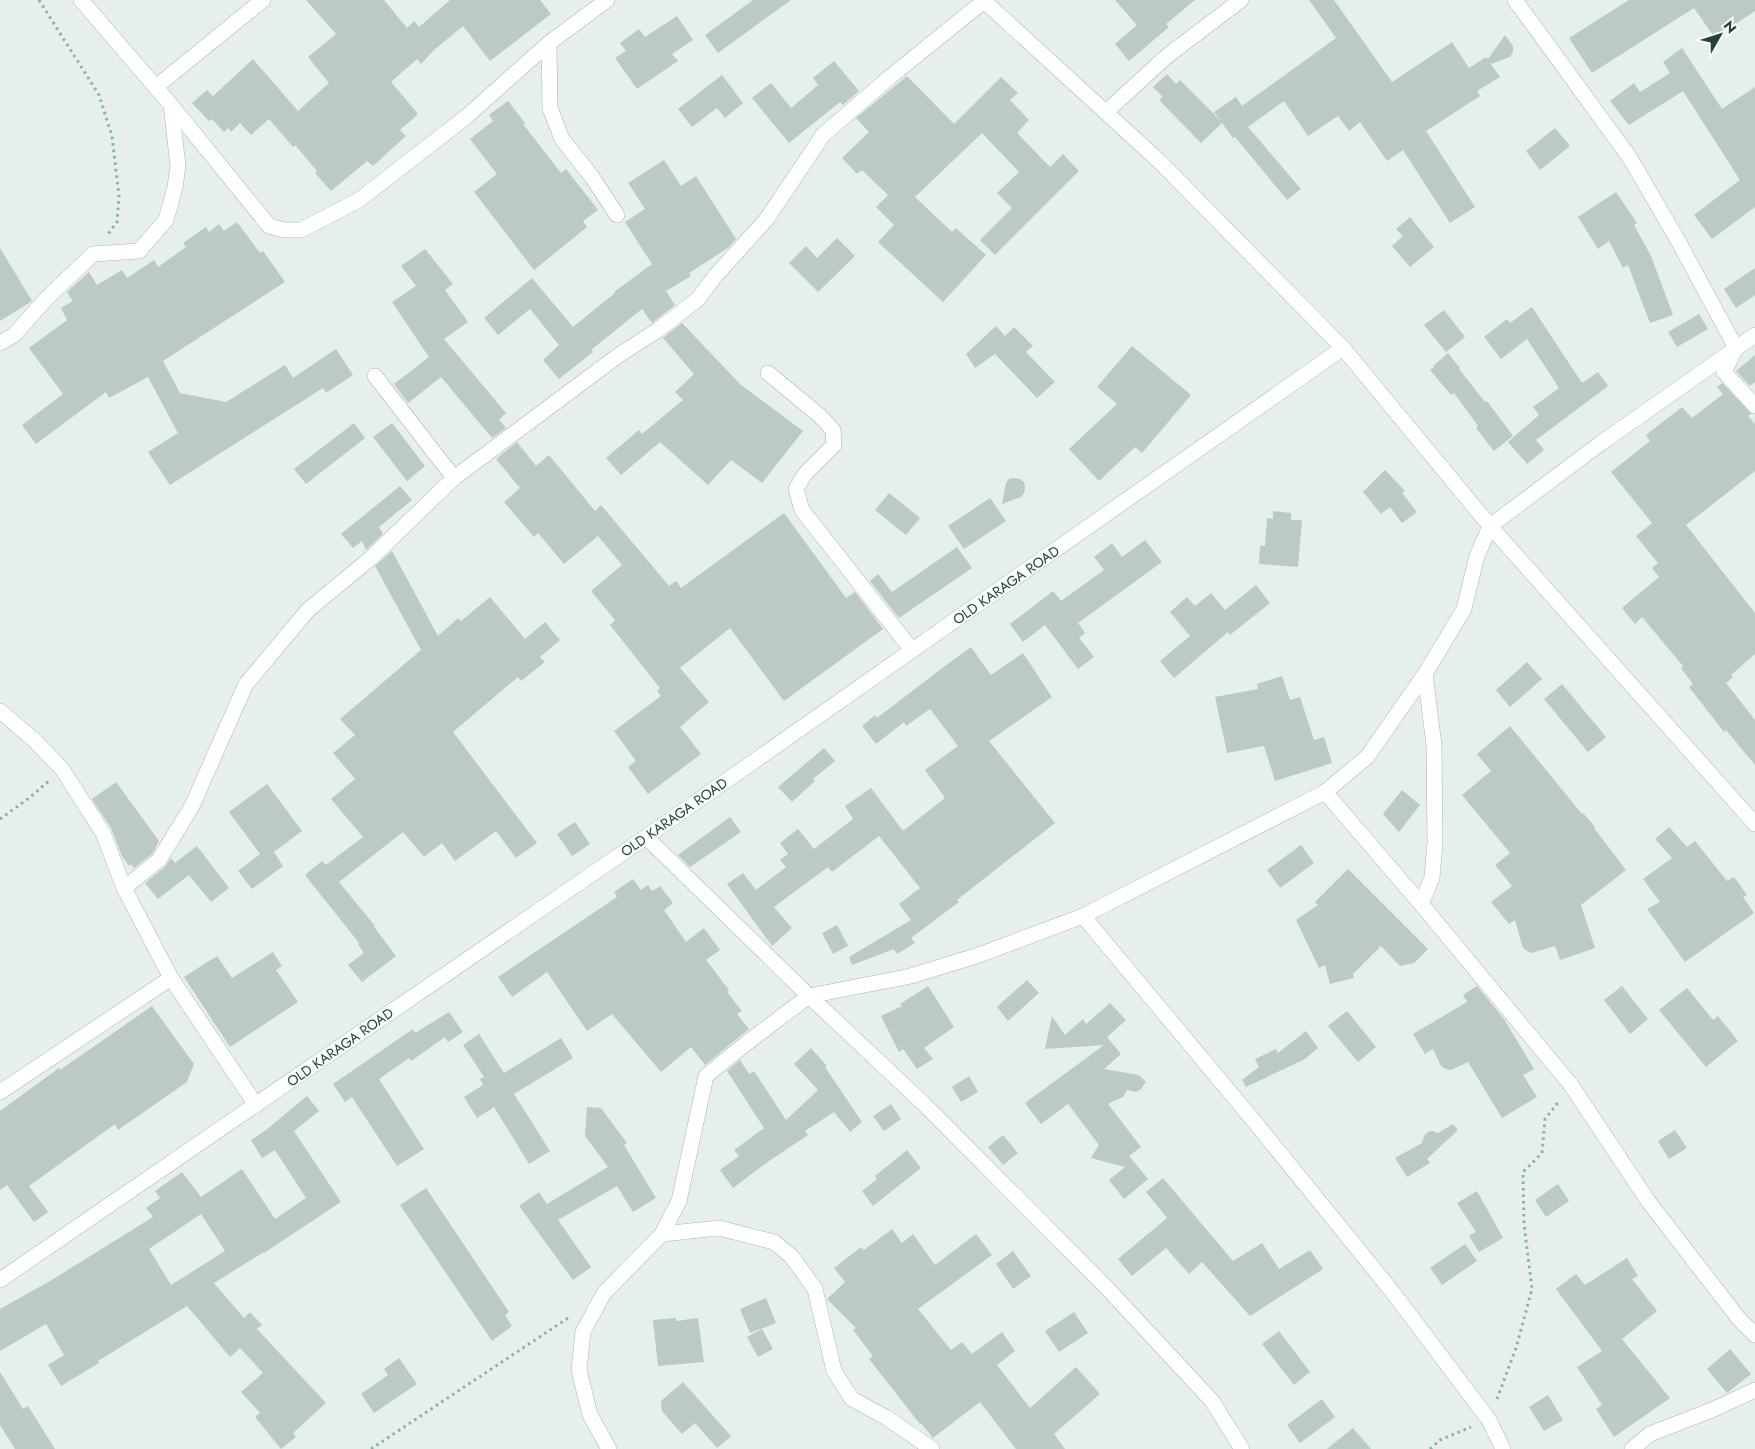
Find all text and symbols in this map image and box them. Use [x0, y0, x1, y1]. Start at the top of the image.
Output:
north arrow [1695, 10, 1745, 60]
text: N [1719, 16, 1741, 37]
street label: OLD KARAGA ROAD [949, 541, 1063, 629]
street label: OLD KARAGA ROAD [617, 773, 731, 861]
street label: OLD KARAGA ROAD [283, 1003, 397, 1091]

